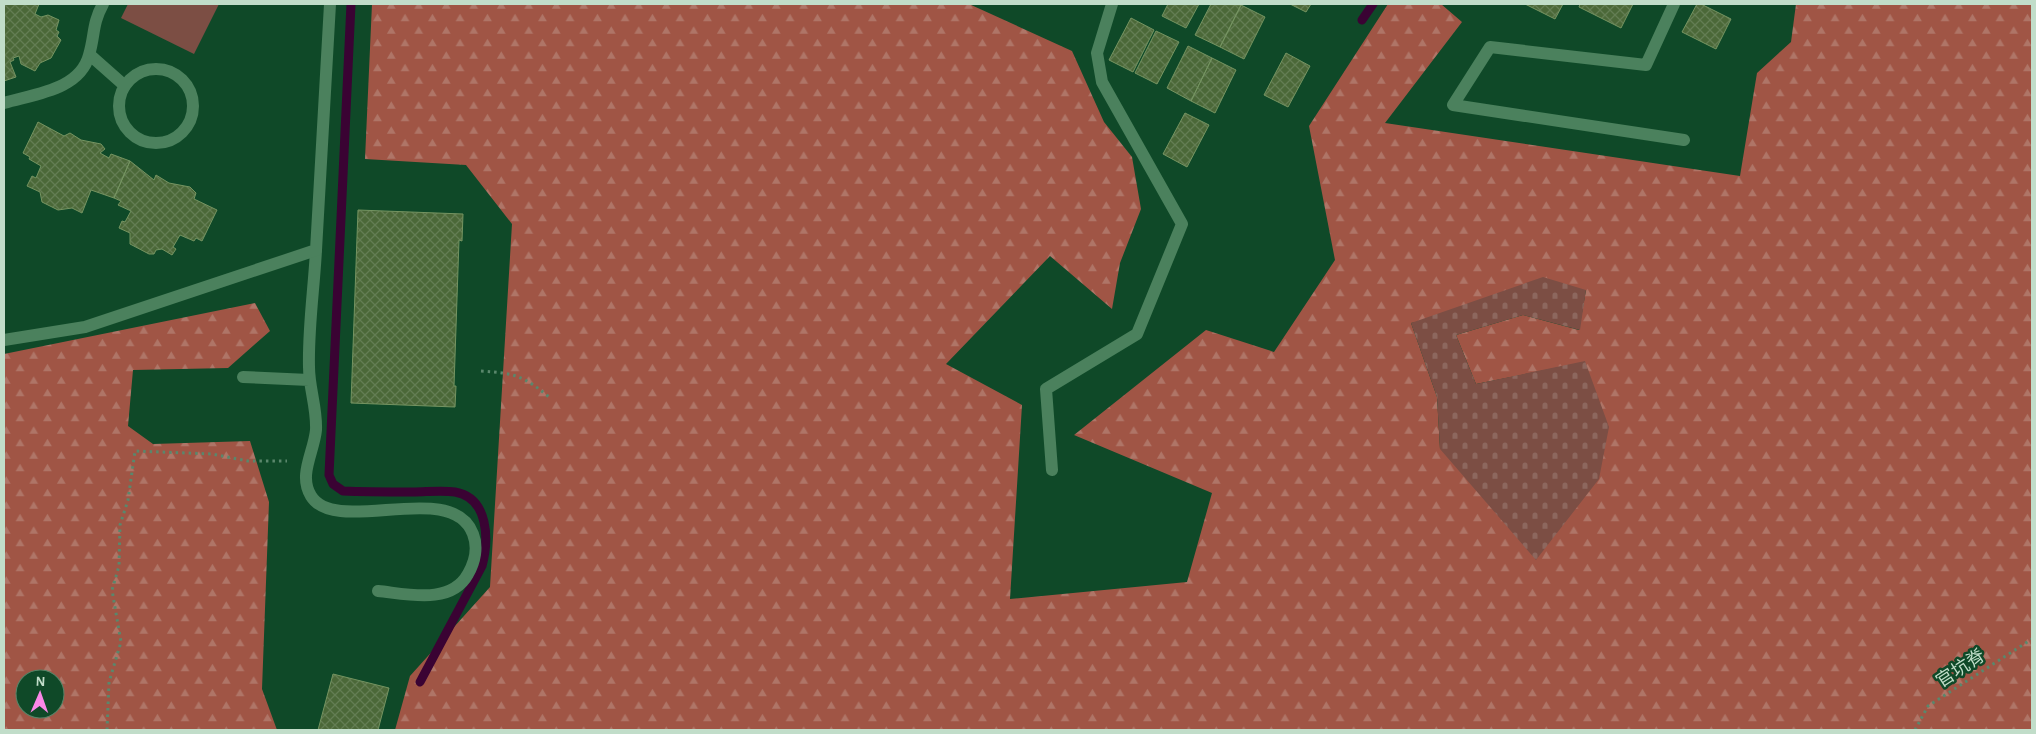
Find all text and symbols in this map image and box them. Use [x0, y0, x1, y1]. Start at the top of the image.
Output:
street label: 官坑脊 [1932, 645, 1989, 691]
north arrow [15, 669, 65, 719]
text: N [35, 675, 46, 689]

